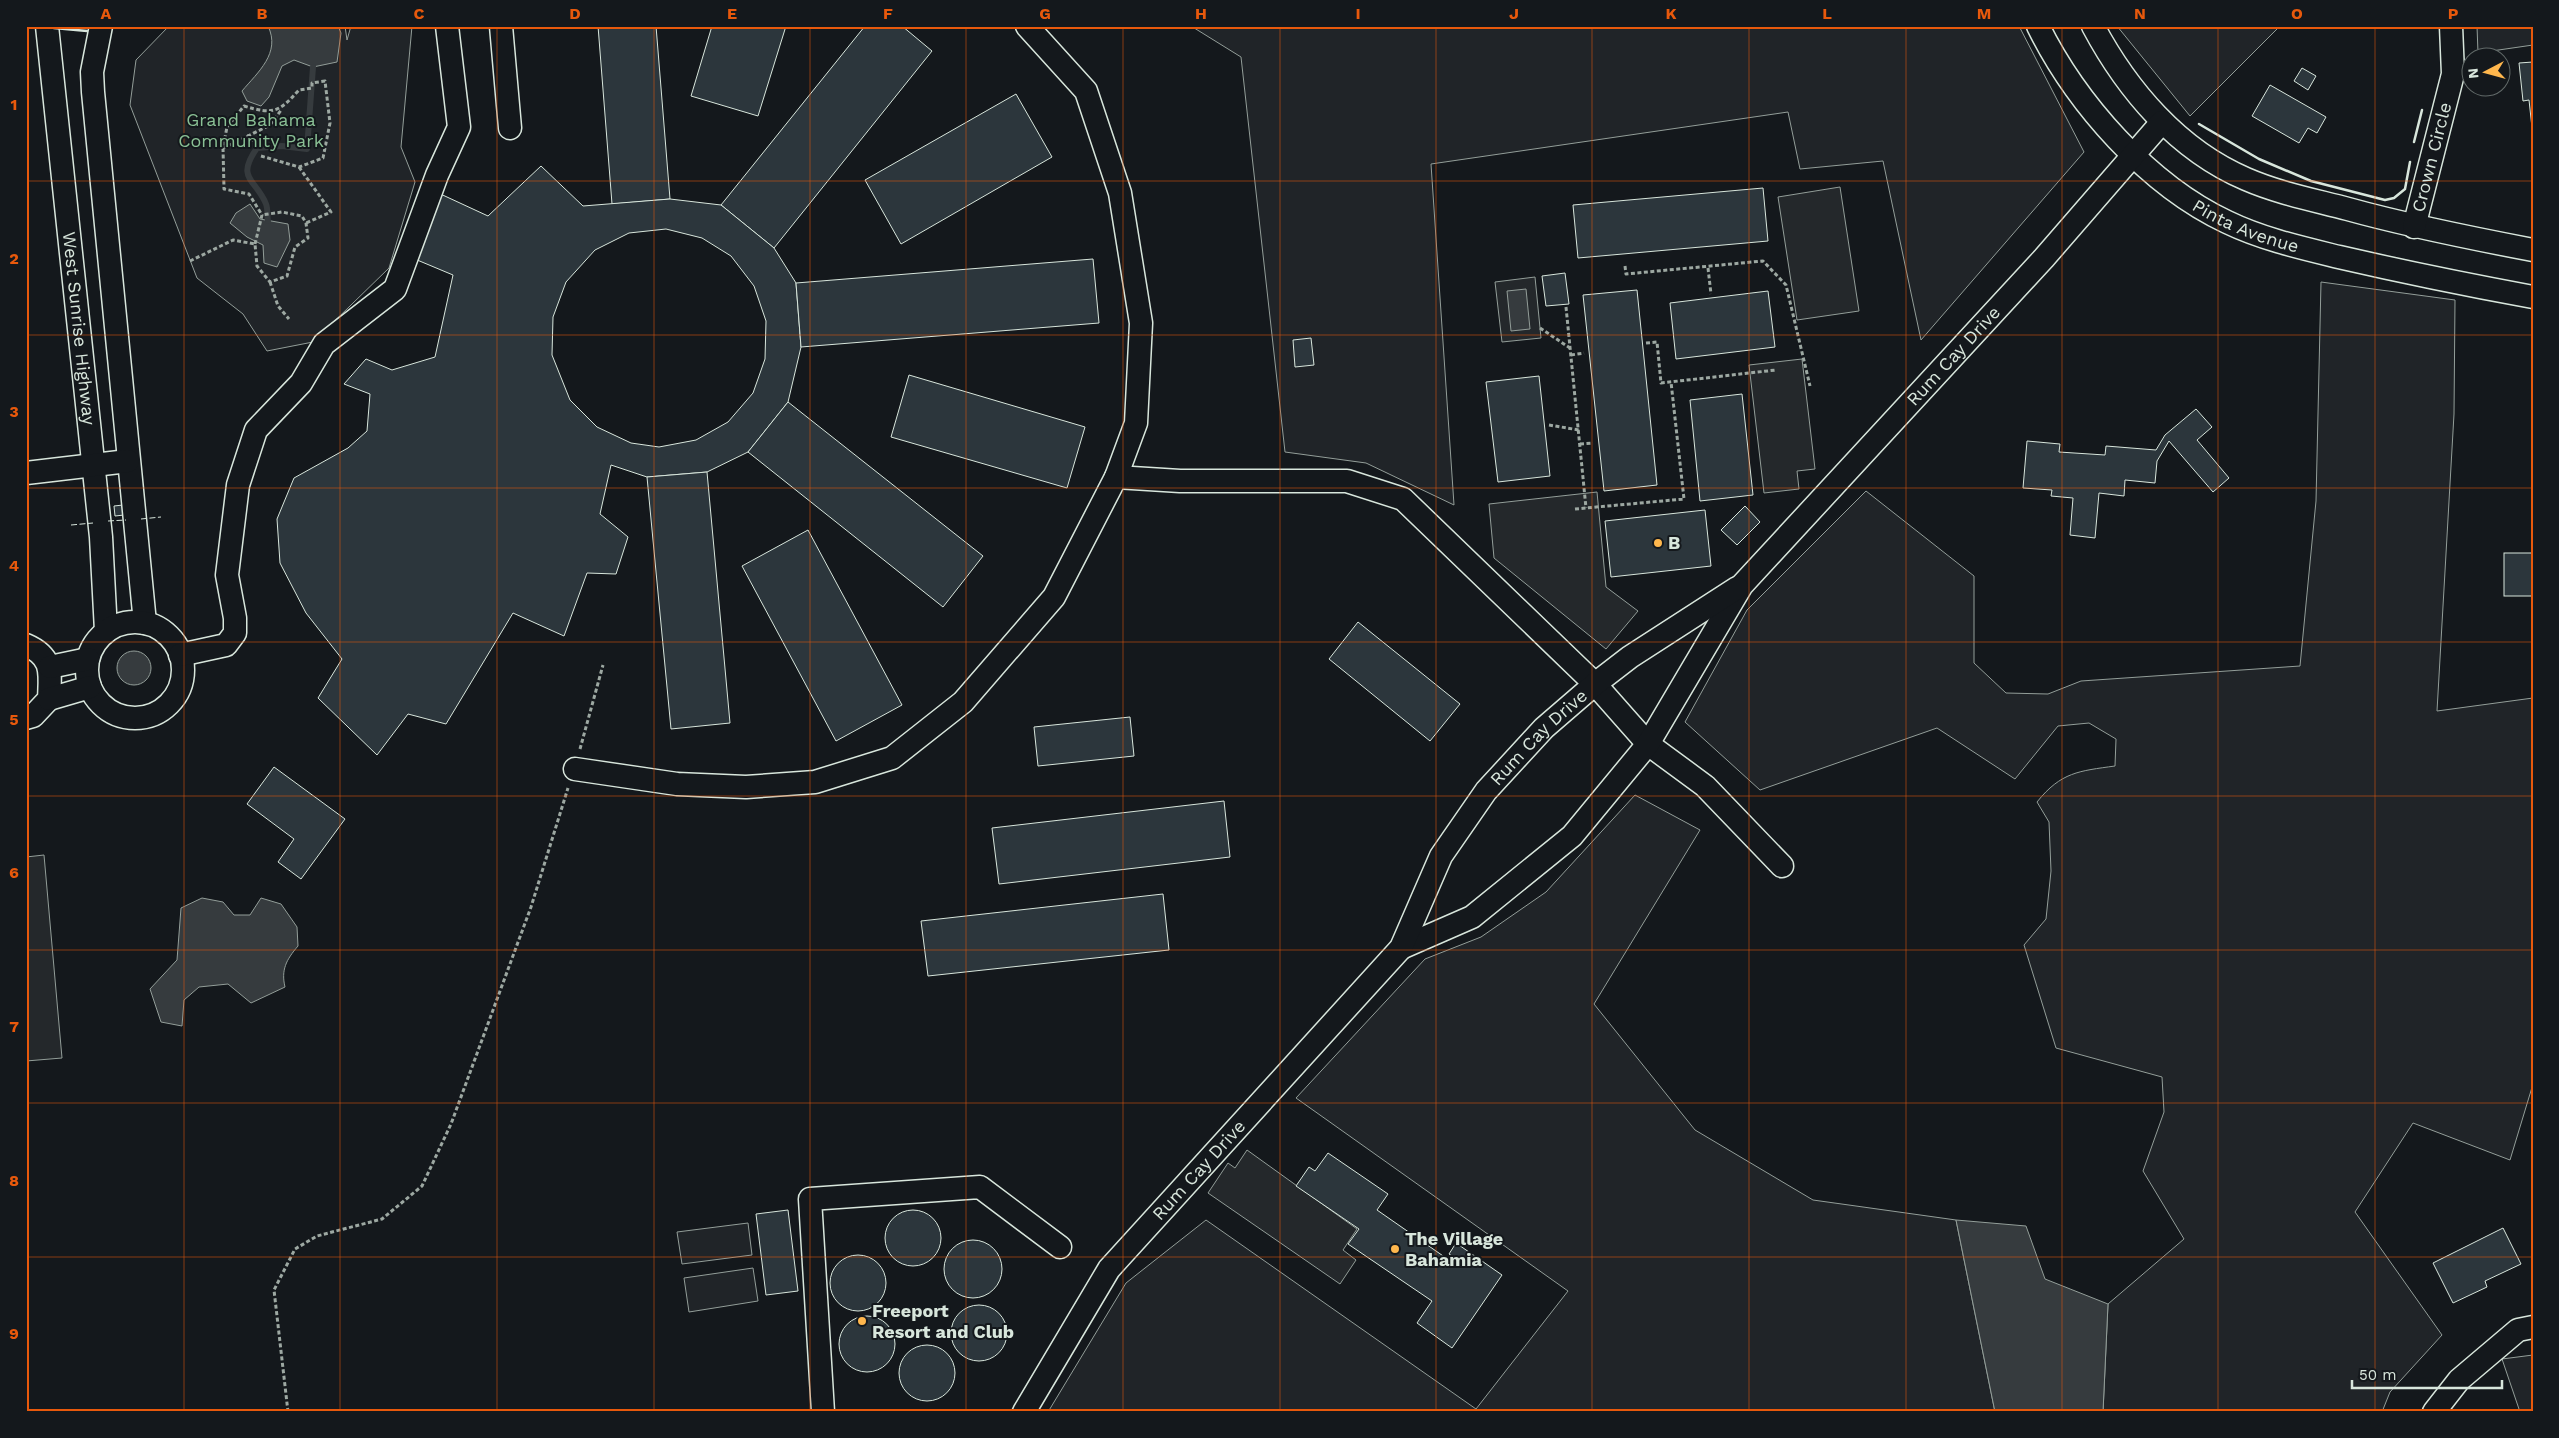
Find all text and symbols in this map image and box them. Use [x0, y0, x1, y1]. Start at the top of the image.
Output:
text: A [101, 4, 112, 23]
text: B [257, 4, 268, 23]
text: C [414, 4, 425, 23]
text: D [569, 4, 581, 23]
text: E [727, 4, 737, 23]
text: F [883, 4, 893, 23]
text: G [1039, 4, 1051, 23]
text: H [1195, 4, 1207, 23]
text: I [1355, 4, 1361, 23]
text: J [1509, 4, 1519, 23]
text: K [1665, 4, 1677, 23]
text: L [1822, 4, 1832, 23]
text: M [1977, 4, 1991, 23]
text: N [2134, 4, 2146, 23]
text: O [2291, 4, 2303, 23]
text: P [2448, 4, 2459, 23]
north arrow [2462, 48, 2512, 98]
text: N [2465, 67, 2482, 79]
text: 1 [11, 95, 17, 114]
street label: Crown Circle [2407, 100, 2455, 214]
park label: Grand Bahama Community Park [178, 109, 324, 151]
street label: Pinta Avenue [2189, 195, 2301, 257]
street label: West Sunrise Highway [59, 230, 100, 427]
text: 2 [9, 249, 19, 268]
street label: Rum Cay Drive [1902, 301, 2004, 410]
text: 3 [9, 402, 19, 421]
place label: B [1668, 532, 1680, 553]
marker: B [1652, 537, 1664, 549]
text: 4 [9, 556, 19, 575]
street label: Rum Cay Drive [1486, 685, 1591, 789]
text: 5 [9, 710, 19, 729]
text: 6 [9, 863, 19, 882]
text: 7 [9, 1017, 19, 1036]
street label: Rum Cay Drive [1148, 1115, 1249, 1224]
text: 8 [9, 1171, 19, 1190]
place label: The Village Bahamia [1405, 1228, 1503, 1270]
marker: The Village Bahamia [1389, 1243, 1401, 1255]
place label: Freeport Resort and Club [872, 1300, 1014, 1342]
marker: Freeport Resort and Club [856, 1315, 868, 1327]
text: 9 [9, 1324, 19, 1343]
scale bar [2352, 1358, 2502, 1390]
text: 50 m [2359, 1366, 2396, 1384]

